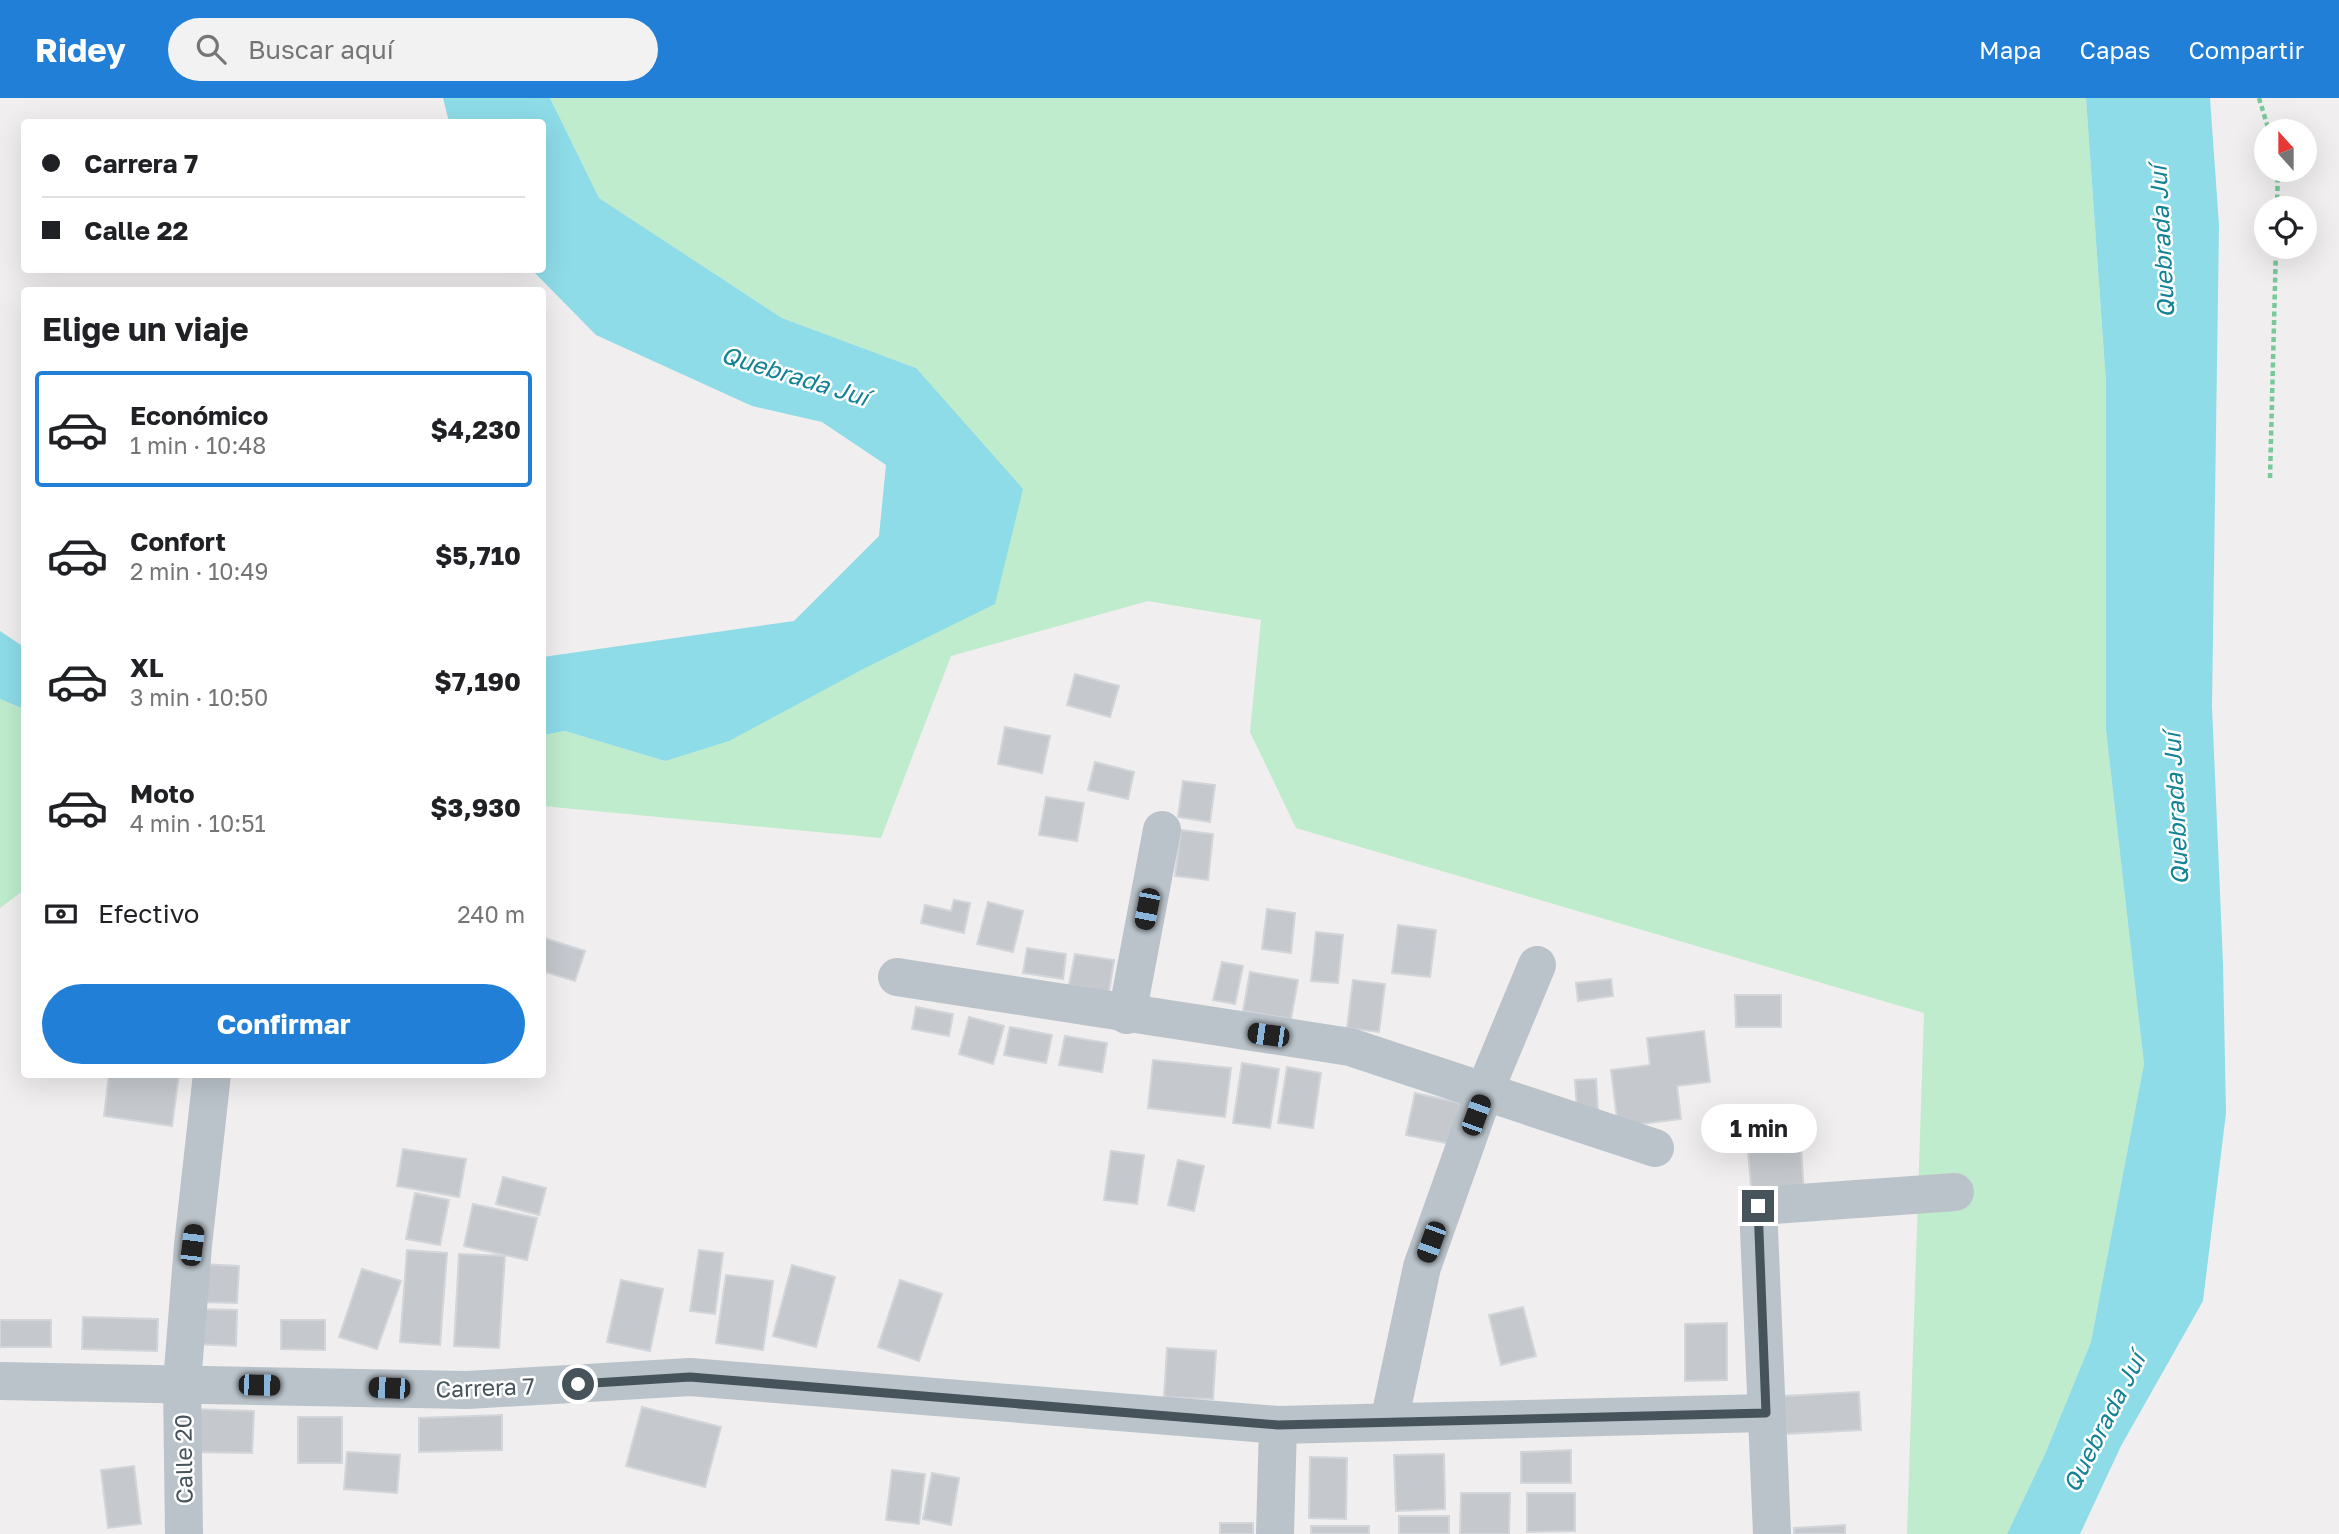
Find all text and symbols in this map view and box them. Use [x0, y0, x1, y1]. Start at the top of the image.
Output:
search box [168, 18, 658, 81]
text: Ridey [35, 30, 126, 69]
icon: search [192, 30, 230, 68]
text: Buscar aquí [248, 34, 394, 65]
text: Mapa [1979, 35, 2042, 64]
text: Capas [2080, 35, 2150, 64]
text: Compartir [2188, 35, 2304, 64]
north arrow [2254, 119, 2317, 182]
map controls [2254, 119, 2317, 259]
text: Carrera 7 [84, 148, 198, 179]
water label: Quebrada Juí [2142, 159, 2179, 319]
button: locate [2254, 196, 2317, 259]
text: Calle 22 [84, 215, 188, 246]
text: Elige un viaje [42, 310, 249, 348]
water label: Quebrada Juí [718, 339, 878, 413]
icon: car [46, 398, 109, 461]
text: Económico [130, 400, 268, 431]
text: $4,230 [430, 414, 521, 445]
text: 1 min · 10:48 [130, 431, 266, 459]
icon: car [46, 524, 109, 587]
text: Confort [130, 526, 226, 557]
text: $5,710 [435, 540, 521, 571]
text: 2 min · 10:49 [130, 557, 268, 585]
icon: car [46, 650, 109, 713]
text: XL [130, 652, 164, 683]
text: $7,190 [434, 666, 521, 697]
text: 3 min · 10:50 [130, 683, 268, 711]
water label: Quebrada Juí [2156, 726, 2193, 886]
icon: car [46, 776, 109, 839]
text: Moto [130, 778, 195, 809]
text: $3,930 [430, 792, 521, 823]
text: 4 min · 10:51 [130, 809, 266, 837]
car [1133, 886, 1162, 932]
icon: cash [42, 895, 80, 933]
text: Efectivo [98, 898, 199, 929]
text: 240 m [457, 900, 525, 928]
button: Confirmar [42, 984, 525, 1064]
car [1246, 1022, 1291, 1048]
car [1459, 1092, 1494, 1138]
callout: 1 min [1700, 1104, 1816, 1154]
text: 1 min [1730, 1114, 1788, 1142]
route end [1742, 1190, 1774, 1222]
car [1414, 1219, 1449, 1265]
car [180, 1223, 205, 1267]
water label: Quebrada Juí [2056, 1342, 2153, 1496]
route start [562, 1368, 594, 1400]
street label: Carrera 7 [435, 1371, 535, 1403]
car [238, 1374, 281, 1396]
car [368, 1377, 411, 1399]
street label: Calle 20 [168, 1414, 198, 1504]

